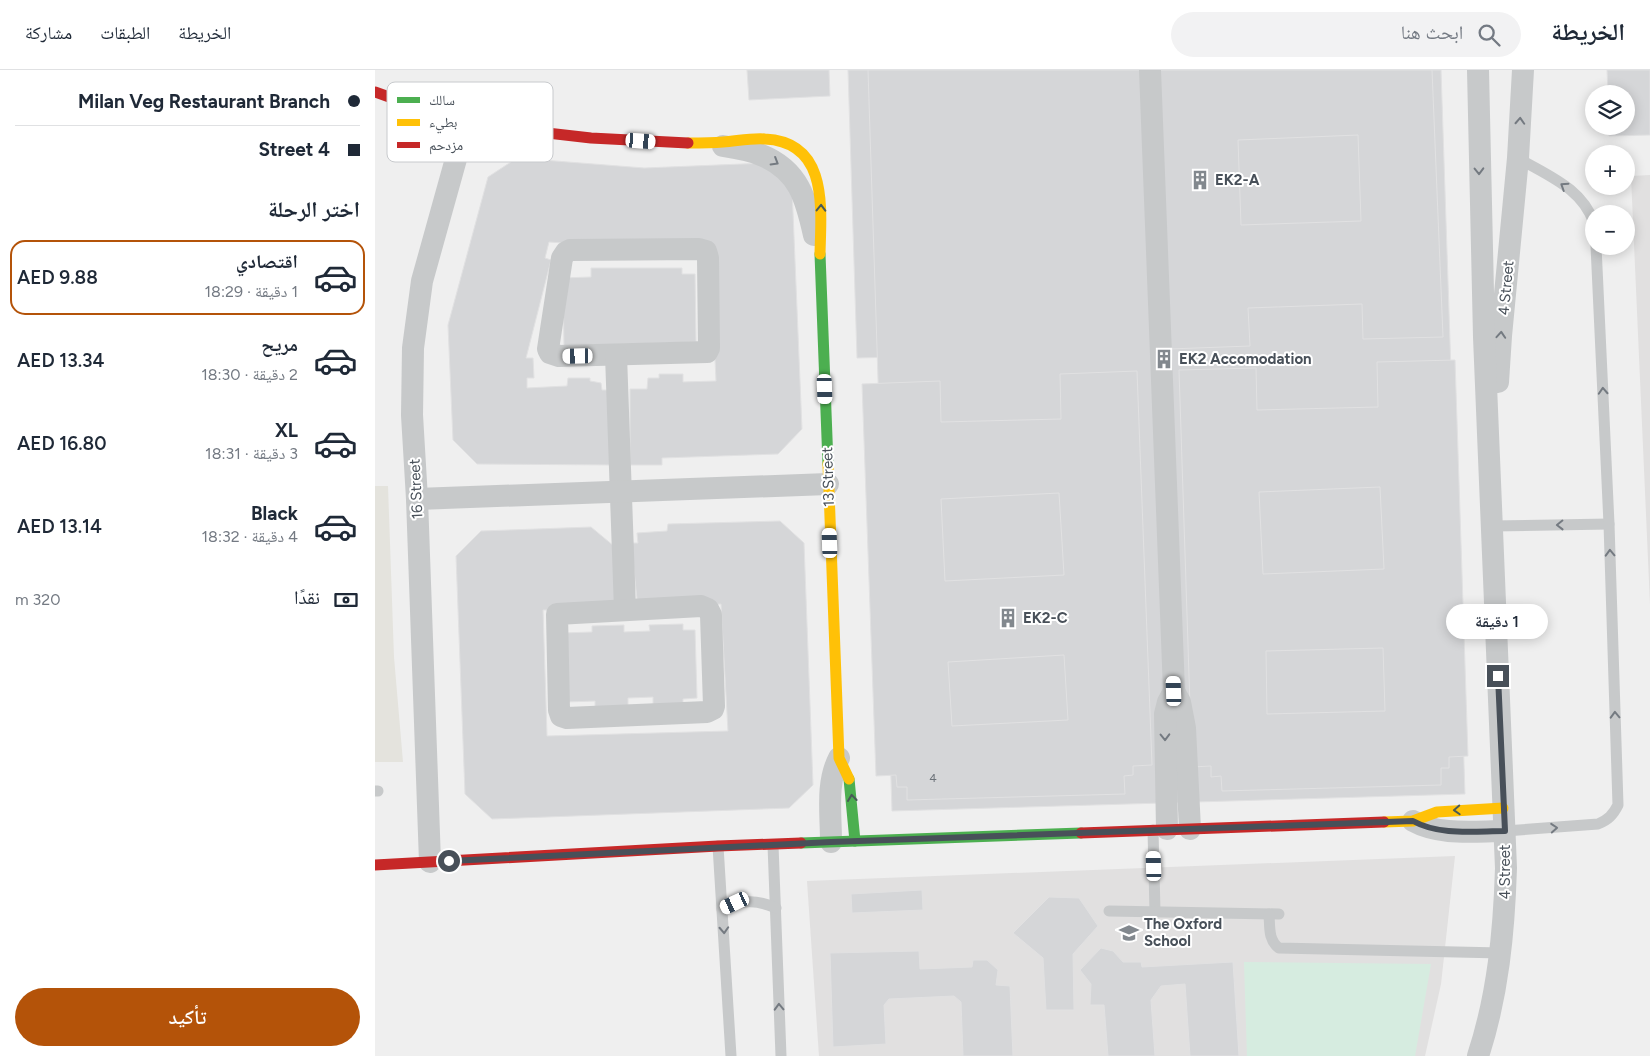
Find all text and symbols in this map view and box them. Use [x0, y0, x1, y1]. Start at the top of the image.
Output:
search box [1171, 12, 1521, 57]
text: الخريطة [1551, 17, 1625, 46]
text: ابحث هنا [1401, 21, 1463, 44]
icon: search [1475, 21, 1503, 49]
text: مشاركة [25, 22, 72, 44]
text: الطبقات [100, 22, 150, 44]
text: الخريطة [178, 22, 231, 44]
legend [387, 82, 553, 162]
map controls [1585, 85, 1635, 255]
button: layers [1585, 85, 1635, 135]
text: Milan Veg Restaurant Branch [78, 90, 330, 113]
text: سالك [429, 92, 455, 109]
text: بطيء [429, 114, 458, 134]
one-way arrow [1515, 116, 1526, 124]
car [625, 132, 656, 150]
text: مزدحم [429, 137, 463, 155]
text: 4 Street [258, 138, 330, 161]
button: + [1585, 145, 1635, 195]
one-way arrow [770, 156, 779, 166]
one-way arrow [1474, 168, 1484, 175]
building icon: EK2-A [1189, 169, 1211, 191]
place label: EK2-A [1215, 171, 1260, 189]
one-way arrow [1561, 183, 1570, 192]
text: اختر الرحلة [268, 196, 360, 223]
one-way arrow [815, 204, 826, 212]
button: − [1585, 205, 1635, 255]
text: اقتصادي [236, 250, 298, 273]
icon: car [313, 255, 358, 300]
street label: 4 Street [1495, 259, 1517, 316]
text: AED 9.88 [17, 266, 98, 289]
text: 1 دقيقة · 18:29 [204, 282, 298, 301]
one-way arrow [1496, 330, 1507, 338]
text: مريح [261, 333, 298, 356]
icon: car [313, 338, 358, 383]
car [562, 348, 593, 364]
building icon: EK2 Accomodation [1153, 348, 1175, 370]
text: AED 13.34 [17, 349, 105, 372]
place label: EK2 Accomodation [1179, 350, 1312, 368]
text: 2 دقيقة · 18:30 [201, 365, 298, 384]
car [816, 374, 833, 404]
one-way arrow [1597, 386, 1608, 394]
text: XL [275, 419, 298, 442]
icon: car [313, 421, 358, 466]
text: AED 16.80 [17, 432, 106, 455]
text: 3 دقيقة · 18:31 [205, 444, 298, 463]
street label: 13 Street [818, 446, 838, 507]
street label: 16 Street [405, 458, 427, 520]
text: Black [251, 502, 298, 525]
icon: car [313, 504, 358, 549]
text: AED 13.14 [17, 515, 102, 538]
one-way arrow [1556, 520, 1564, 530]
text: 4 دقيقة · 18:32 [201, 527, 298, 546]
car [821, 528, 838, 558]
one-way arrow [1605, 549, 1615, 556]
text: نقدًا [294, 586, 320, 609]
icon: cash [332, 586, 360, 614]
text: 320 m [15, 590, 60, 609]
callout: 1 دقيقة [1447, 604, 1549, 638]
building icon: EK2-C [997, 607, 1019, 629]
place label: EK2-C [1023, 609, 1068, 627]
text: 1 دقيقة [1475, 612, 1519, 631]
route end [1487, 665, 1509, 687]
car [1165, 676, 1182, 706]
one-way arrow [1610, 711, 1620, 719]
one-way arrow [1160, 734, 1170, 742]
house number: 4 [929, 771, 937, 785]
one-way arrow [847, 794, 858, 802]
one-way arrow [1453, 804, 1461, 815]
one-way arrow [1550, 822, 1558, 833]
street label: 4 Street [1496, 844, 1514, 900]
route start [438, 850, 460, 872]
car [1145, 851, 1162, 881]
car [718, 890, 751, 916]
place label: The Oxford School [1144, 915, 1222, 950]
school or university icon: The Oxford School [1118, 922, 1140, 944]
one-way arrow [718, 926, 729, 934]
button: تأكيد [15, 988, 360, 1046]
one-way arrow [774, 1003, 785, 1011]

